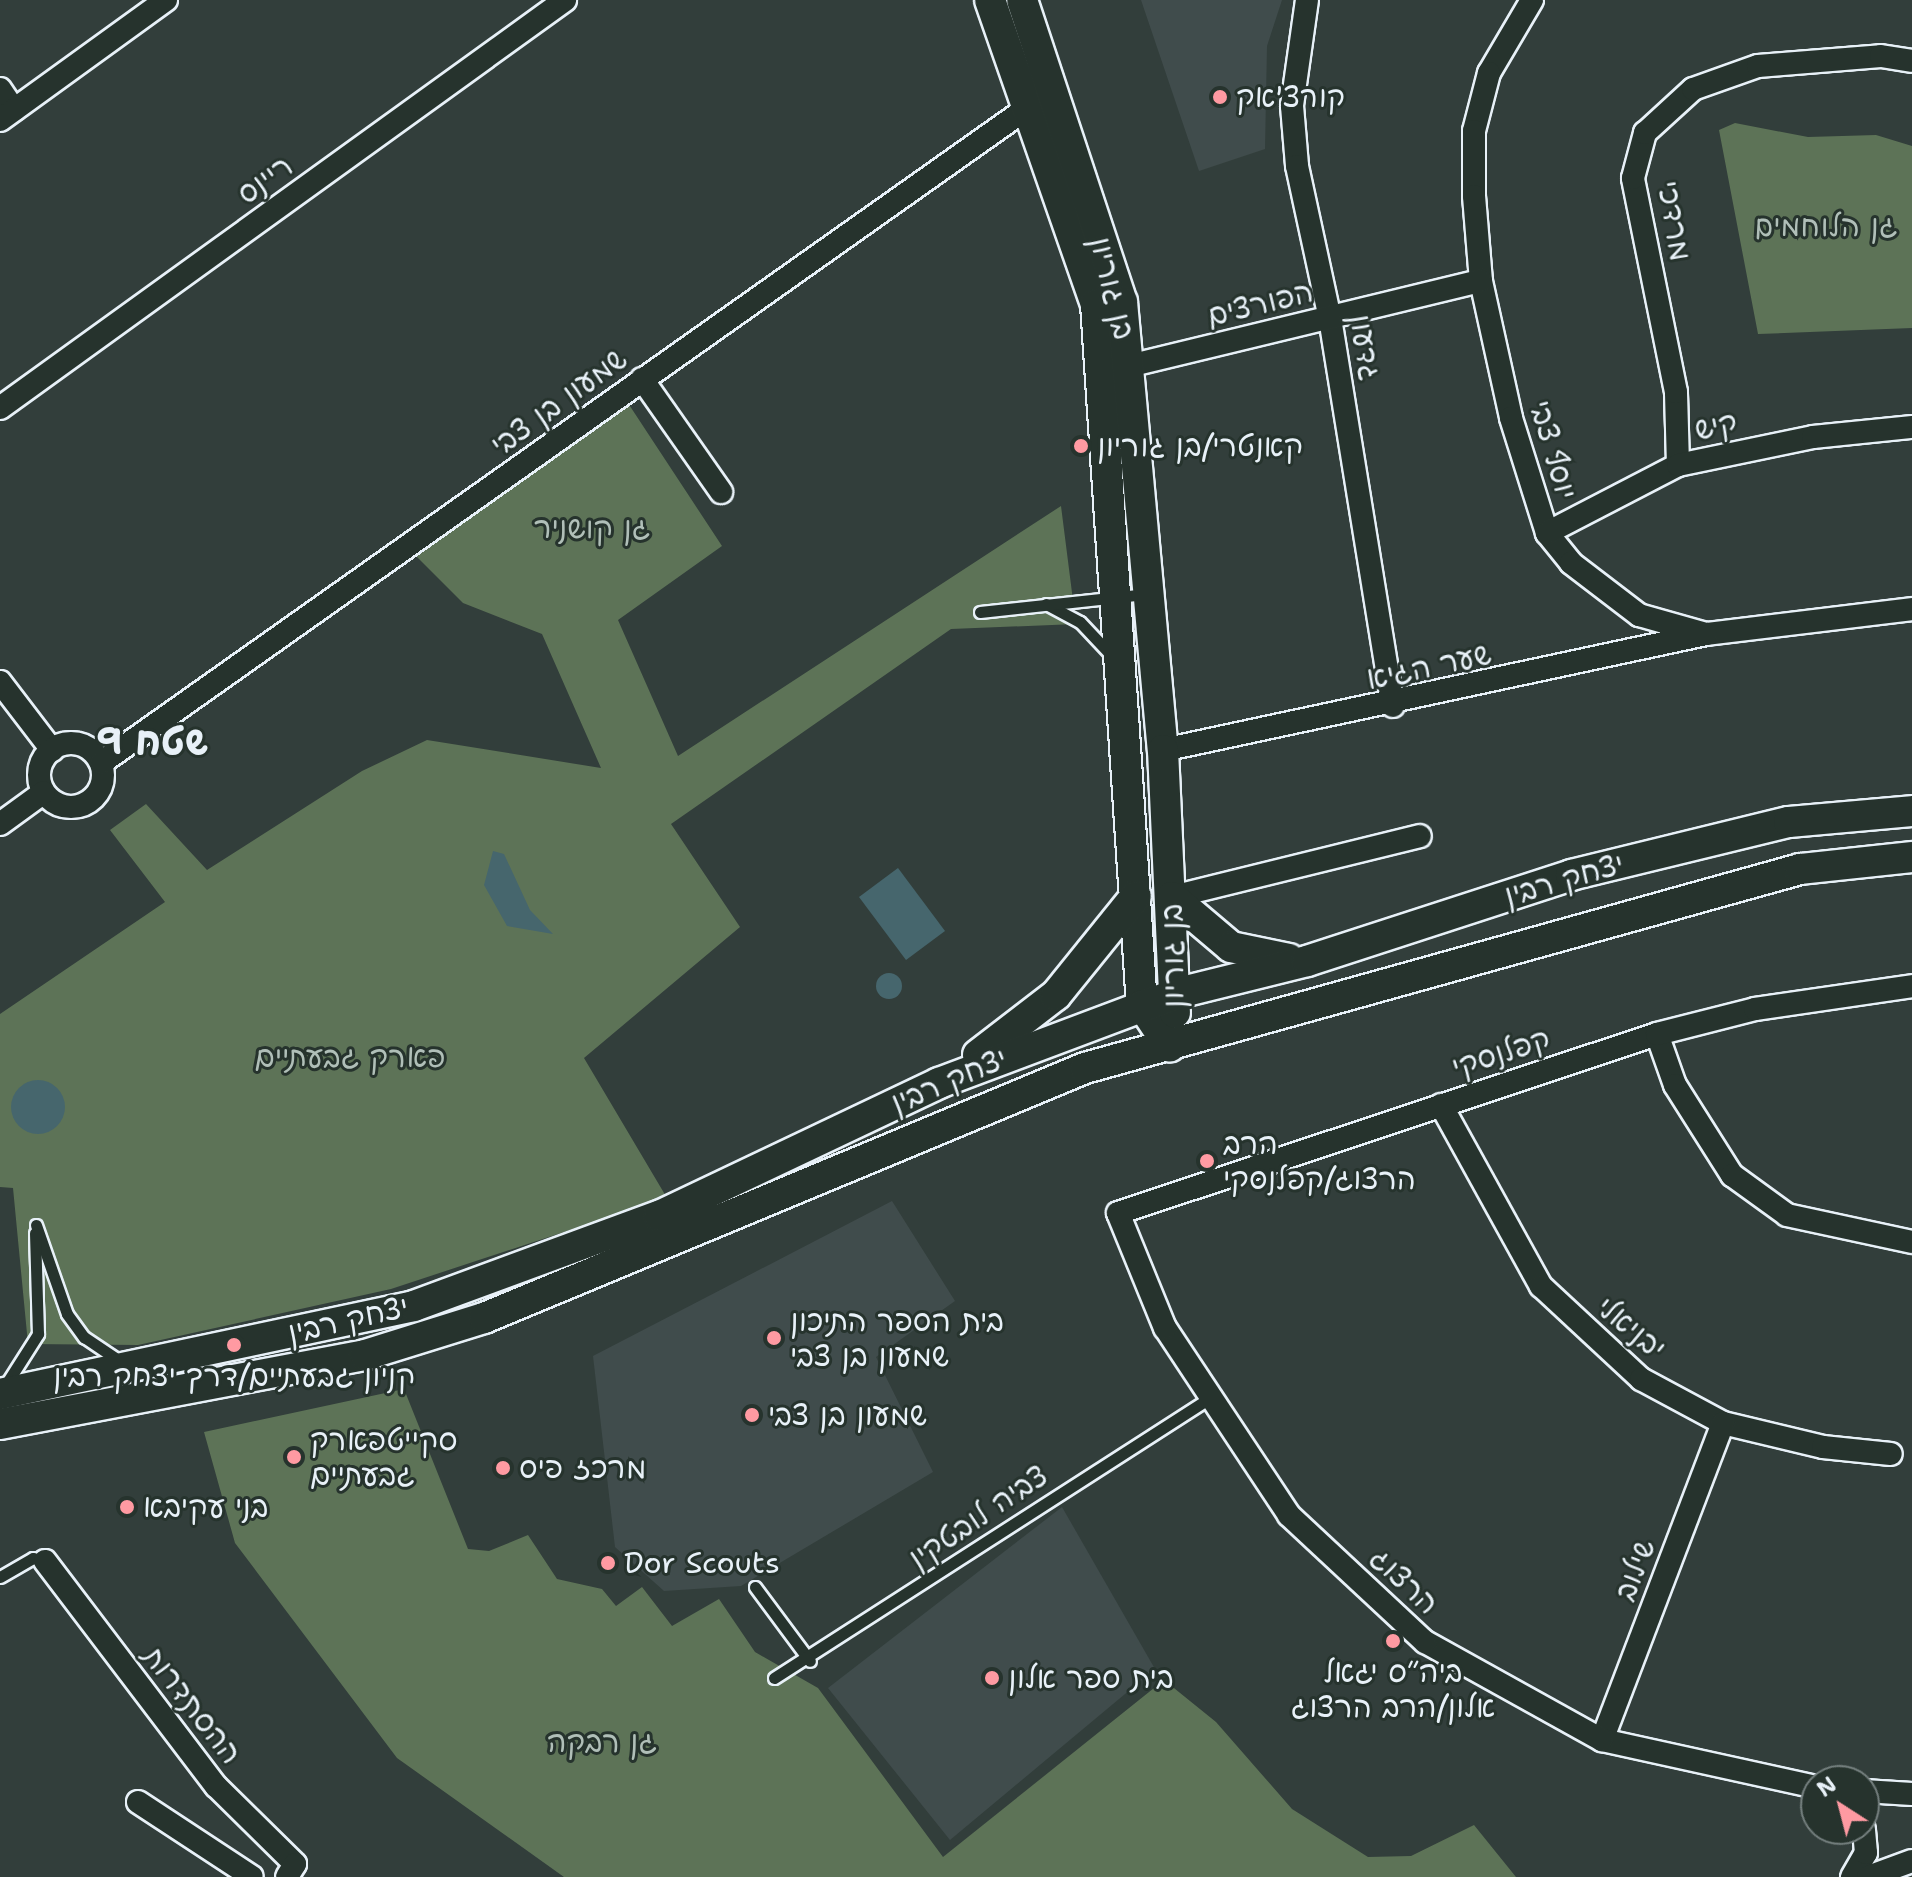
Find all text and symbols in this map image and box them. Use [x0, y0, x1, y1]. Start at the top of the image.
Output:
place label: קורצ'אק [1236, 79, 1345, 115]
marker: קורצ'אק [1211, 88, 1229, 106]
street label: ריינס [230, 148, 300, 212]
street label: מרדכי [1649, 178, 1699, 264]
park label: גן הלוחמים [1755, 208, 1897, 244]
street label: בן גוריון [1082, 233, 1142, 343]
street label: הפורצים [1203, 273, 1317, 335]
street label: גדעון [1341, 311, 1389, 383]
street label: שמעון בן צבי [484, 341, 634, 463]
street label: יוסף צבי [1522, 396, 1584, 504]
street label: קיש [1691, 404, 1741, 448]
place label: קאנטרי/בן גוריון [1097, 428, 1303, 464]
marker: קאנטרי/בן גוריון [1072, 437, 1090, 455]
park label: גן קושניר [534, 510, 650, 546]
street label: שער הגיא [1363, 636, 1495, 698]
district label: שטח 9 [96, 718, 208, 764]
street label: יצחק רבין [1500, 846, 1628, 914]
street label: בן גוריון [1154, 903, 1192, 1009]
street label: קפלנסקי [1447, 1020, 1555, 1086]
park label: פארק גבעתיים [255, 1039, 445, 1075]
street label: יצחק רבין [885, 1040, 1013, 1122]
place label: הרב הרצוג/קפלנסקי [1223, 1126, 1416, 1196]
marker: הרב הרצוג/קפלנסקי [1198, 1152, 1216, 1170]
street label: יצחק רבין [284, 1289, 412, 1351]
street label: יבניאלי [1589, 1289, 1673, 1367]
place label: בית הספר התיכון שמעון בן צבי [790, 1303, 1004, 1374]
marker: בית הספר התיכון שמעון בן צבי [765, 1329, 783, 1347]
marker: קניון גבעתיים/דרך יצחק רבין [225, 1336, 243, 1354]
place label: קניון גבעתיים/דרך יצחק רבין [53, 1358, 415, 1394]
place label: שמעון בן צבי [768, 1397, 927, 1433]
marker: שמעון בן צבי [743, 1406, 761, 1424]
place label: סקייטפארק גבעתיים [310, 1422, 458, 1492]
marker: סקייטפארק גבעתיים [285, 1448, 303, 1466]
place label: מרכז פיס [519, 1450, 647, 1486]
street label: צביה לובטקין [902, 1457, 1054, 1577]
marker: מרכז פיס [494, 1459, 512, 1477]
place label: בני עקיבא [143, 1489, 268, 1525]
marker: בני עקיבא [118, 1498, 136, 1516]
street label: שילוב [1607, 1534, 1663, 1606]
street label: הרצוג [1362, 1540, 1446, 1622]
place label: Dor Scouts [624, 1545, 780, 1581]
marker: Dor Scouts [599, 1554, 617, 1572]
marker: ביה״ס יגאל אלון/הרב הרצוג [1384, 1632, 1402, 1650]
street label: ההסתדרות [135, 1639, 249, 1771]
place label: ביה״ס יגאל אלון/הרב הרצוג [1291, 1654, 1495, 1724]
place label: בית ספר אלון [1008, 1660, 1174, 1696]
marker: בית ספר אלון [983, 1669, 1001, 1687]
park label: גן רבקה [547, 1724, 657, 1760]
north arrow [1800, 1765, 1880, 1845]
text: N [1811, 1770, 1842, 1804]

